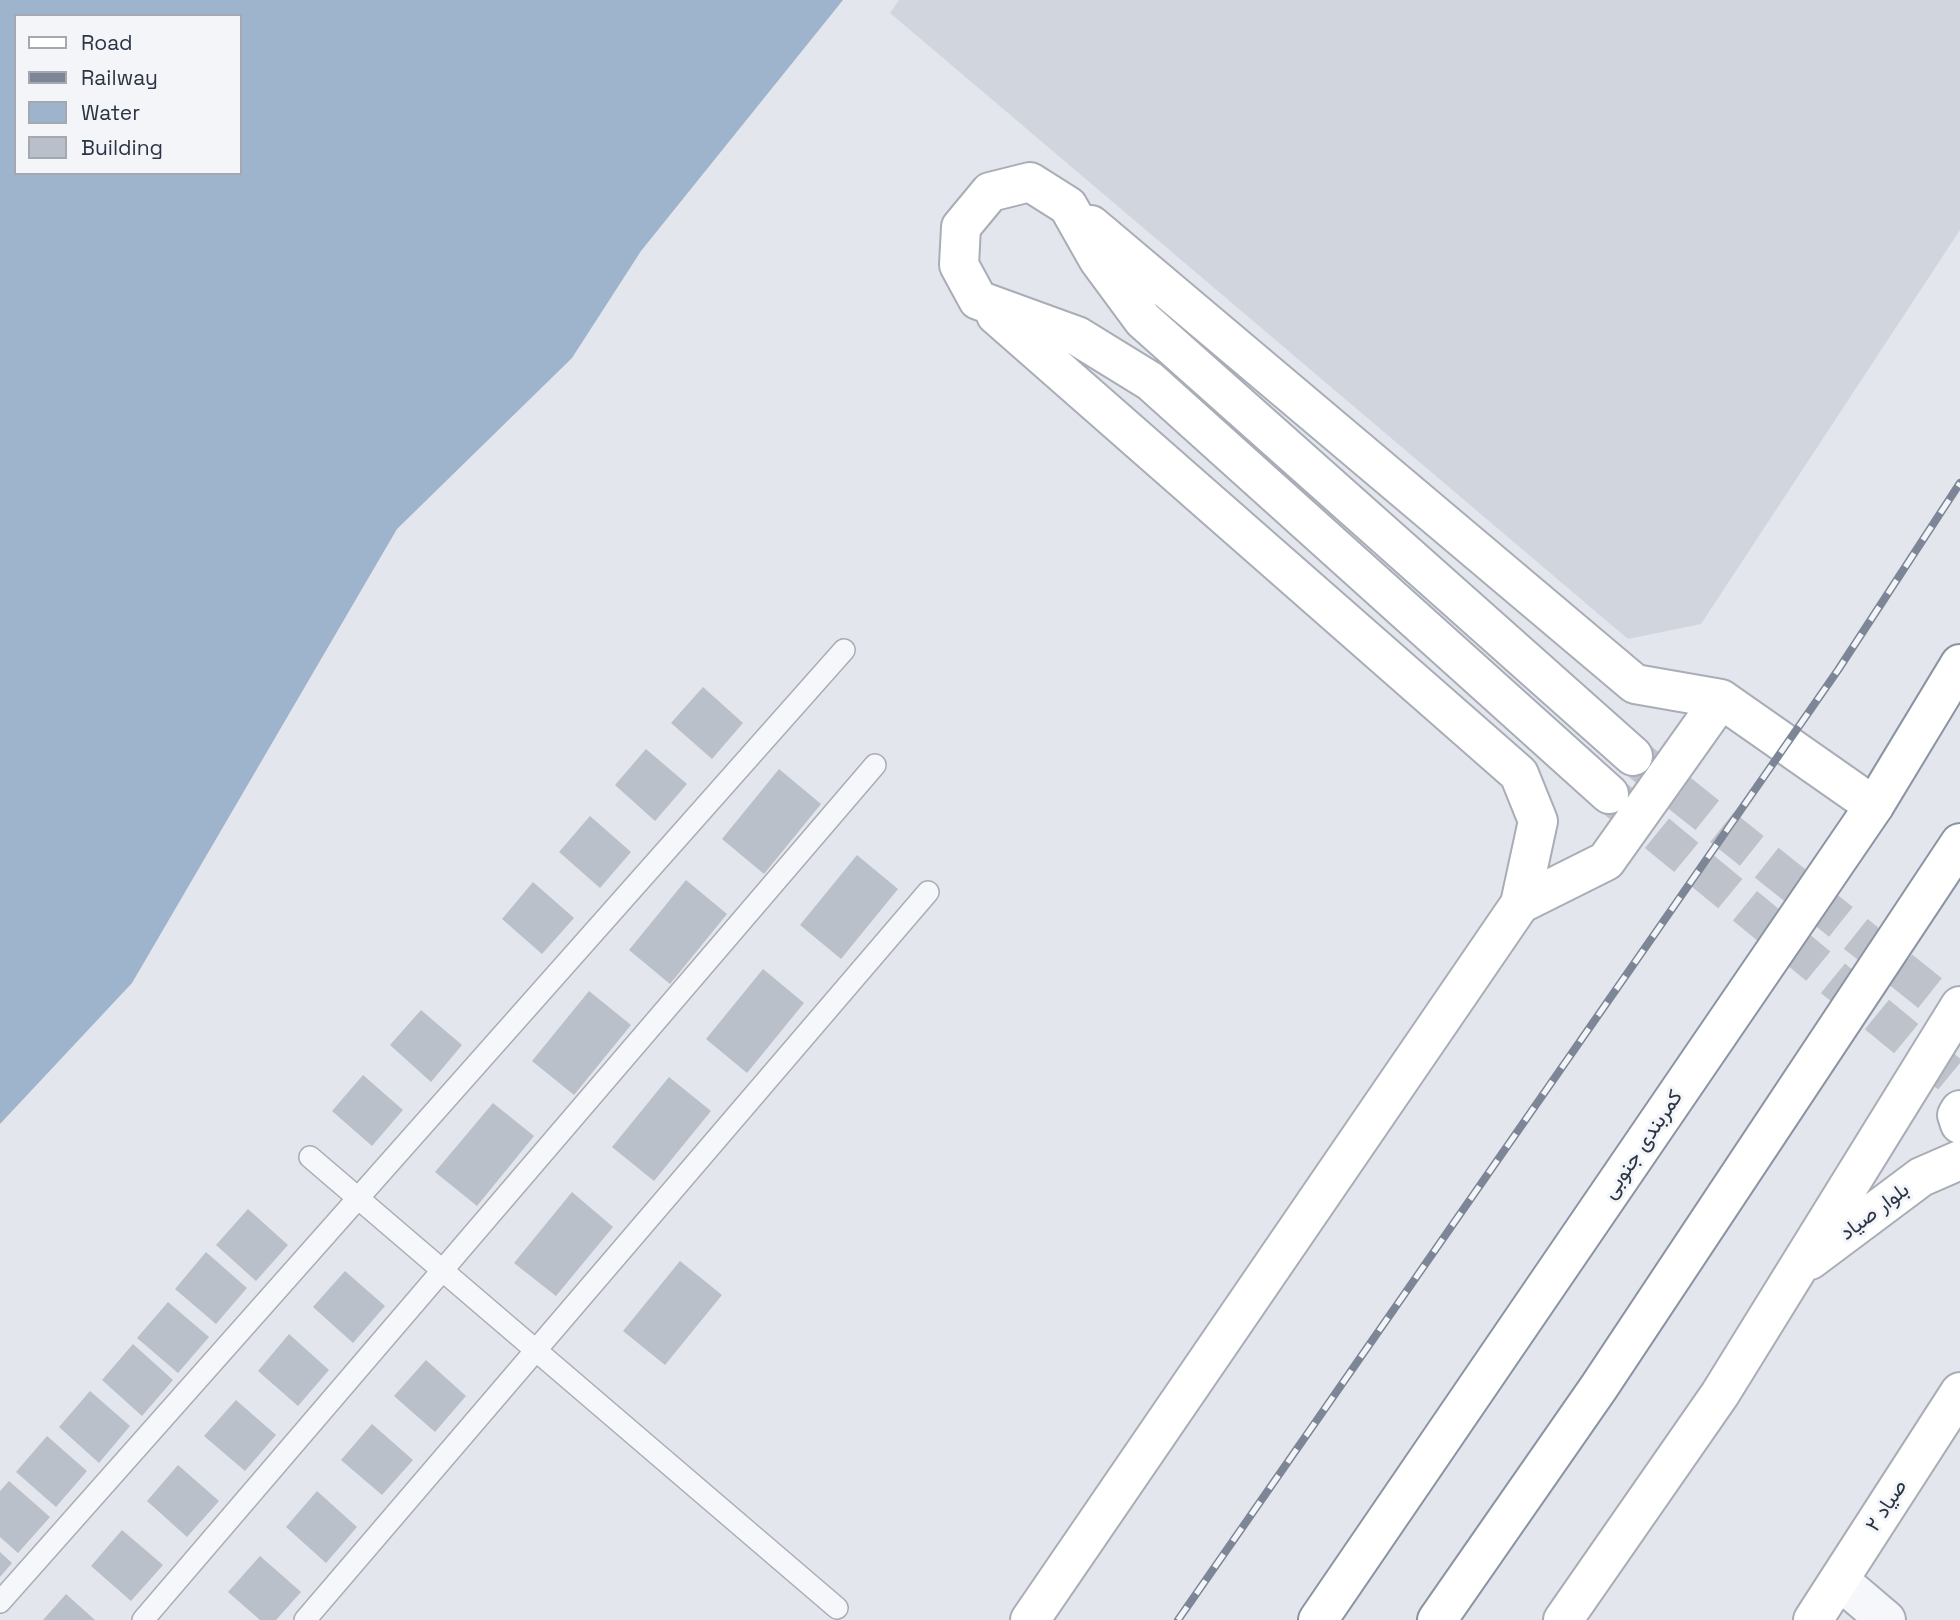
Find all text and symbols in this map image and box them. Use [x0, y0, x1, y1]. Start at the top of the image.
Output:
legend [14, 14, 242, 175]
text: Road [81, 29, 133, 56]
text: Railway [81, 64, 158, 91]
text: Water [81, 99, 140, 126]
text: Building [81, 134, 163, 161]
street label: کمربندی جنوبی [1597, 1086, 1689, 1204]
street label: بلوار صیاد [1835, 1178, 1915, 1246]
street label: صیاد ۲ [1861, 1475, 1913, 1537]

